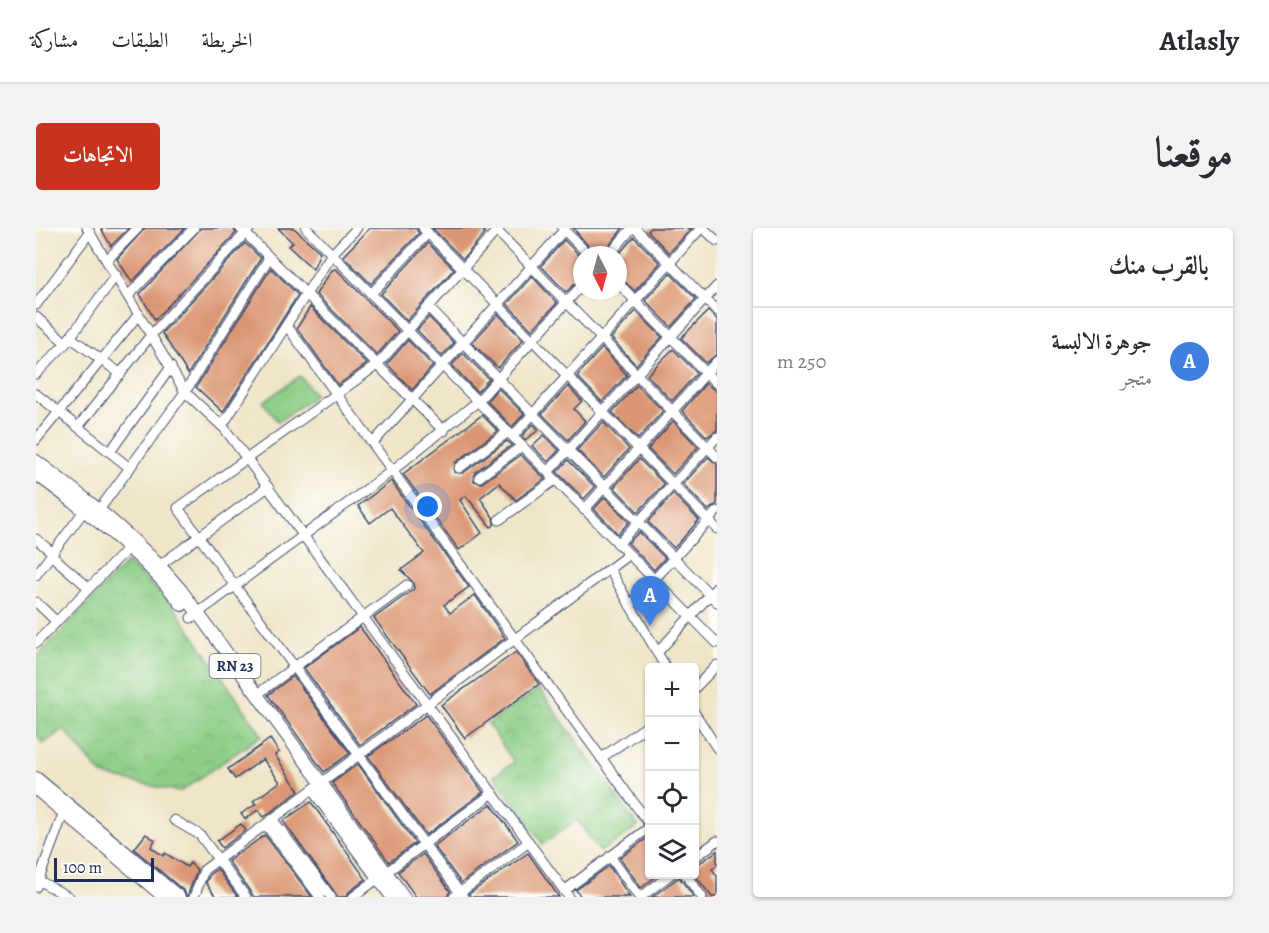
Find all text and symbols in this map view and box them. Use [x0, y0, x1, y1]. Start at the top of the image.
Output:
text: Atlasly [1160, 22, 1239, 60]
text: مشاركة [30, 26, 78, 54]
text: الطبقات [111, 26, 168, 54]
text: الخريطة [201, 26, 253, 54]
button: الاتجاهات [36, 123, 160, 190]
text: موقعنا [1155, 123, 1233, 180]
north arrow [573, 246, 627, 300]
text: بالقرب منك [1108, 248, 1209, 283]
text: جوهرة الالبسة [1052, 327, 1152, 357]
text: 250 m [777, 348, 826, 375]
text: A [1183, 348, 1196, 375]
text: متجر [1120, 365, 1152, 392]
your location [413, 492, 442, 521]
pin: A [630, 576, 670, 626]
road number: RN 23 [210, 654, 260, 678]
map controls [645, 663, 699, 879]
button: + [645, 663, 699, 717]
button: − [645, 717, 699, 771]
button: locate [645, 771, 699, 825]
button: layers [645, 825, 699, 879]
scale bar [54, 855, 154, 882]
text: 100 m [63, 857, 102, 879]

